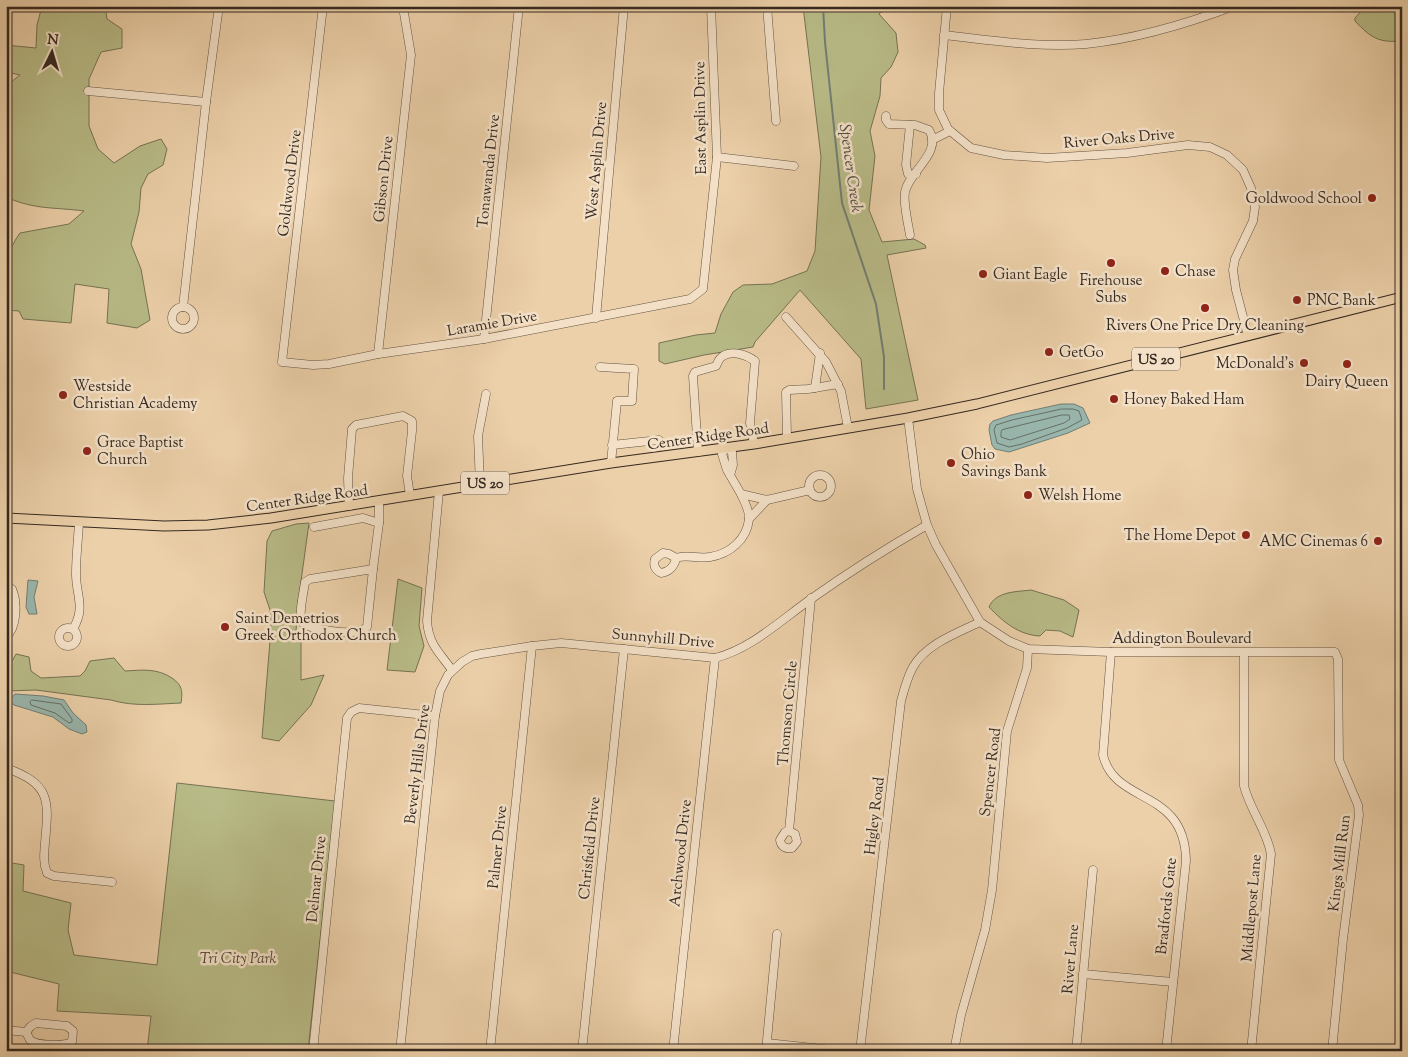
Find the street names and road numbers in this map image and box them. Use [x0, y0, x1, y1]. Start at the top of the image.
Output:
street label: East Asplin Drive [690, 61, 713, 175]
street label: West Asplin Drive [582, 101, 613, 221]
street label: Tonawanda Drive [473, 113, 506, 229]
street label: River Oaks Drive [1063, 124, 1175, 155]
street label: Goldwood Drive [274, 128, 307, 238]
street label: Gibson Drive [370, 135, 399, 223]
street label: Laramie Drive [446, 306, 539, 343]
road number: US 20 [1132, 348, 1180, 370]
street label: Center Ridge Road [646, 418, 771, 456]
road number: US 20 [461, 472, 509, 494]
street label: Center Ridge Road [245, 480, 370, 518]
street label: Sunnyhill Drive [611, 625, 715, 654]
street label: Addington Boulevard [1112, 629, 1252, 650]
street label: Thomson Circle [773, 660, 804, 767]
street label: Beverly Hills Drive [401, 703, 436, 825]
street label: Spencer Road [976, 726, 1007, 818]
street label: Higley Road [860, 775, 891, 856]
street label: Chrisfield Drive [575, 796, 606, 901]
street label: Archwood Drive [665, 798, 698, 908]
street label: Palmer Drive [484, 805, 513, 890]
street label: Kings Mill Run [1324, 813, 1357, 913]
street label: Delmar Drive [303, 835, 332, 924]
street label: Middlepost Lane [1237, 853, 1268, 963]
street label: Bradfords Gate [1152, 856, 1183, 956]
street label: River Lane [1058, 923, 1085, 995]

